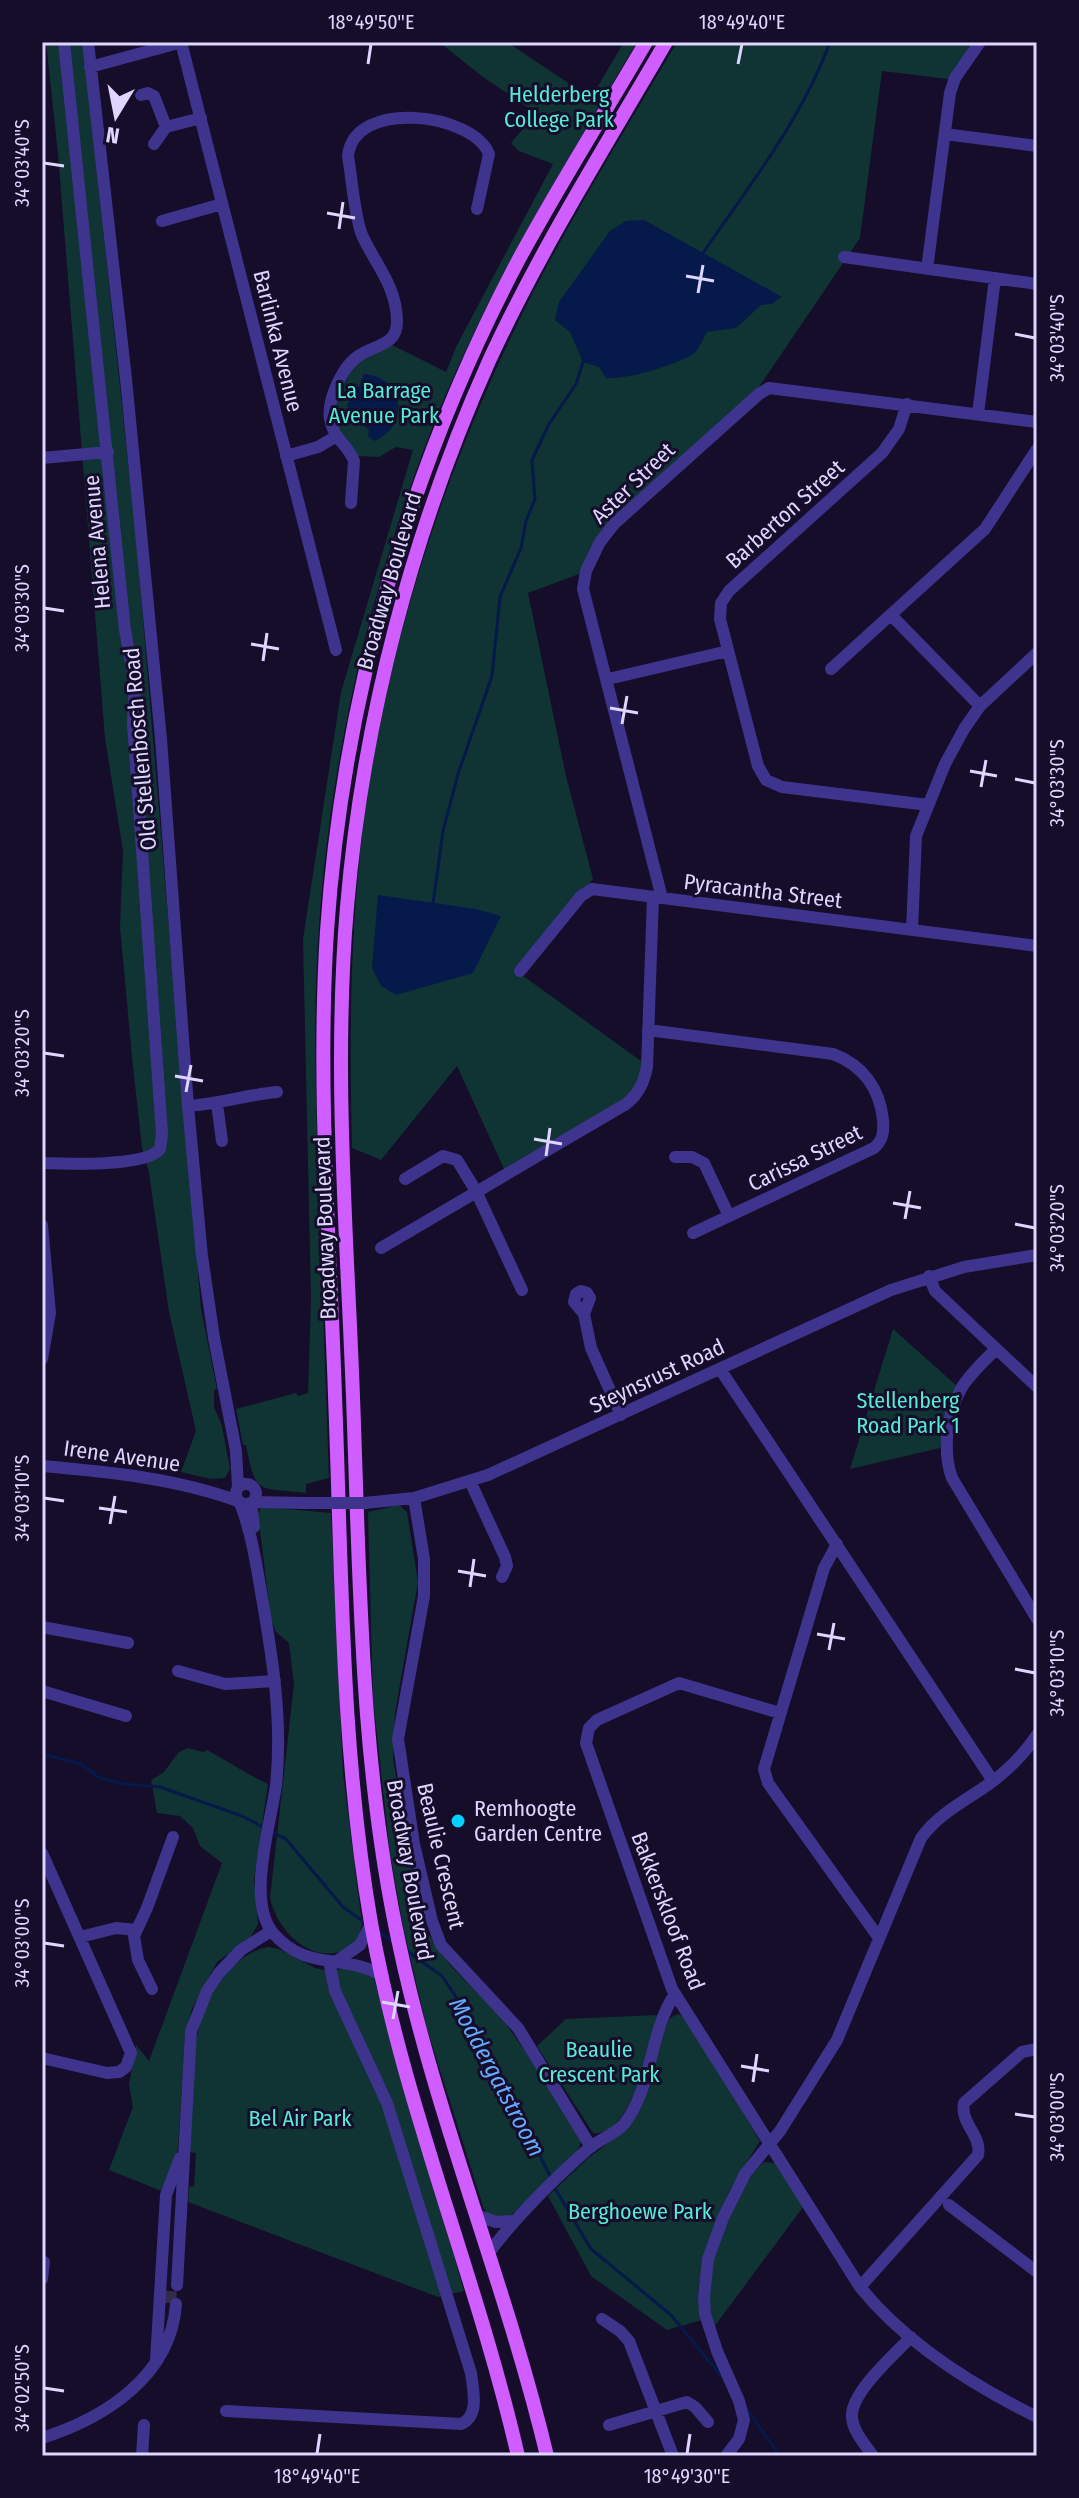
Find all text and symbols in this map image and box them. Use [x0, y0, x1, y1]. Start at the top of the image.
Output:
text: 18°49'50"E [328, 10, 414, 34]
text: 18°49'40"E [699, 10, 785, 34]
north arrow [76, 76, 156, 156]
park label: Helderberg College Park [504, 81, 615, 133]
text: 34°03'40"S [10, 119, 34, 207]
text: N [104, 121, 121, 150]
street label: Barlinka Avenue [247, 267, 309, 415]
text: 34°03'40"S [1045, 294, 1069, 382]
park label: La Barrage Avenue Park [329, 377, 440, 429]
street label: Aster Street [586, 436, 681, 529]
street label: Barberton Street [720, 453, 850, 574]
street label: Helena Avenue [78, 474, 116, 610]
street label: Broadway Boulevard [351, 489, 427, 673]
text: 34°03'30"S [10, 564, 34, 652]
street label: Old Stellenbosch Road [118, 646, 162, 852]
text: 34°03'30"S [1045, 739, 1069, 827]
street label: Pyracantha Street [682, 868, 845, 914]
text: 34°03'20"S [10, 1009, 34, 1097]
street label: Carissa Street [744, 1118, 867, 1197]
street label: Broadway Boulevard [308, 1136, 342, 1320]
text: 34°03'20"S [1045, 1184, 1069, 1272]
street label: Steynsrust Road [585, 1333, 729, 1419]
park label: Stellenberg Road Park 1 [856, 1387, 960, 1439]
street label: Irene Avenue [62, 1434, 182, 1478]
text: 34°03'10"S [10, 1455, 34, 1541]
text: 34°03'10"S [1045, 1630, 1069, 1716]
street label: Broadway Boulevard [381, 1777, 439, 1963]
street label: Beaulie Crescent [411, 1780, 471, 1933]
place label: Remhoogte Garden Centre [474, 1795, 602, 1847]
marker: Remhoogte Garden Centre [449, 1812, 467, 1830]
street label: Bakkerskloof Road [625, 1828, 711, 1994]
text: 34°03'00"S [10, 1898, 34, 1988]
water label: Moddergatstroom [443, 1993, 551, 2161]
park label: Beaulie Crescent Park [538, 2036, 660, 2088]
text: 34°03'00"S [1045, 2072, 1069, 2162]
park label: Bel Air Park [249, 2105, 352, 2132]
park label: Berghoewe Park [568, 2198, 713, 2225]
text: 34°02'50"S [10, 2344, 34, 2432]
text: 18°49'40"E [274, 2464, 360, 2488]
text: 18°49'30"E [644, 2464, 730, 2488]

